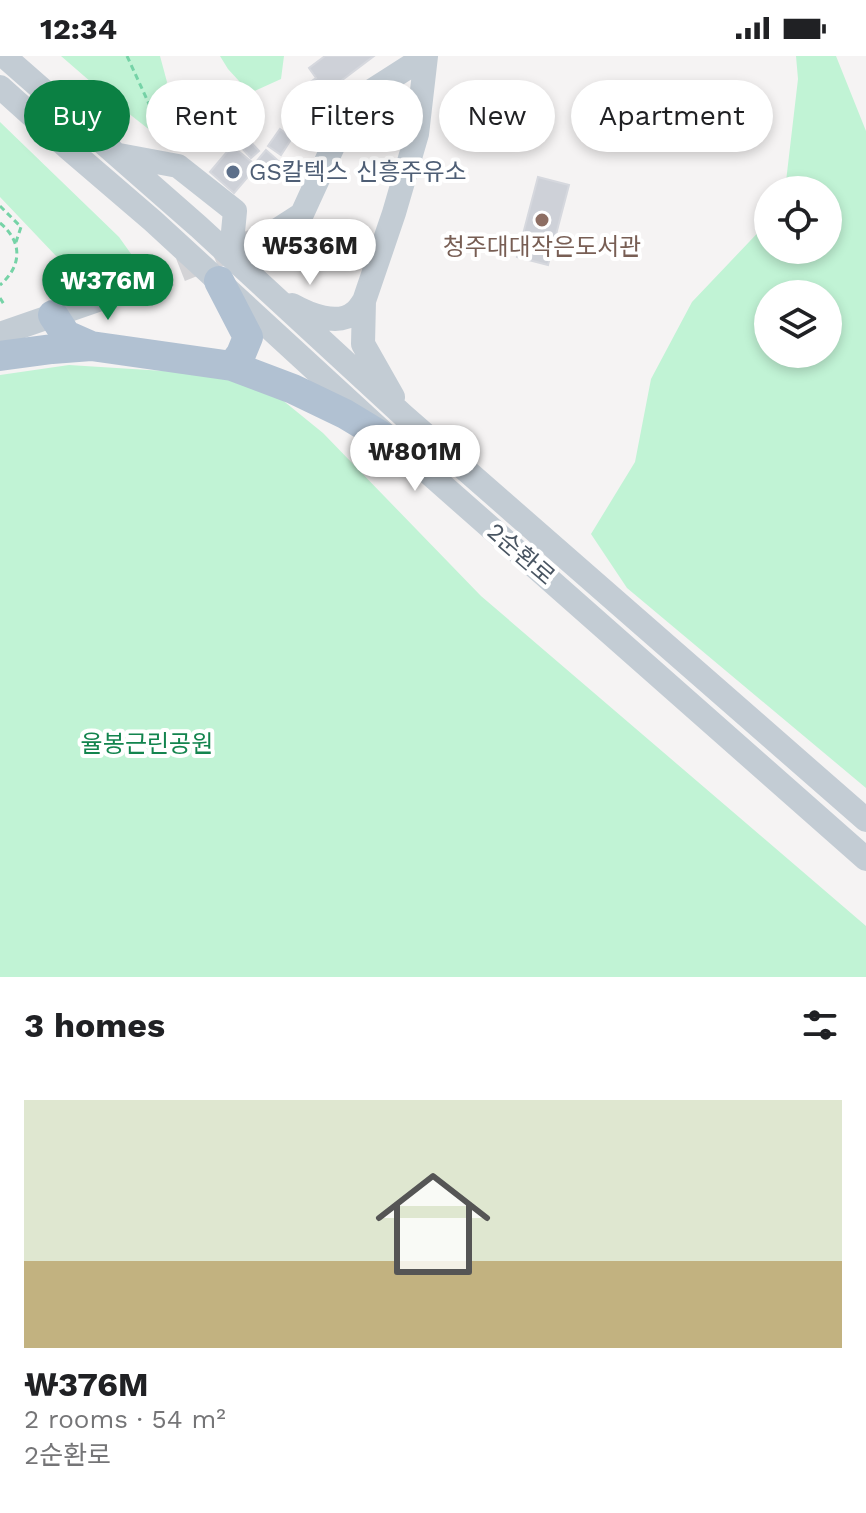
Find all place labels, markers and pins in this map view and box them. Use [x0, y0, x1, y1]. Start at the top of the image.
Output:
place label: GS칼텍스 신흥주유소 [249, 158, 467, 186]
marker: GS칼텍스 신흥주유소 [224, 163, 242, 181]
marker: 청주대대작은도서관 [533, 211, 551, 229]
pin: ₩536M [254, 219, 366, 287]
place label: 청주대대작은도서관 [443, 233, 641, 261]
pin: ₩376M [52, 254, 164, 322]
pin: ₩801M [359, 425, 471, 493]

